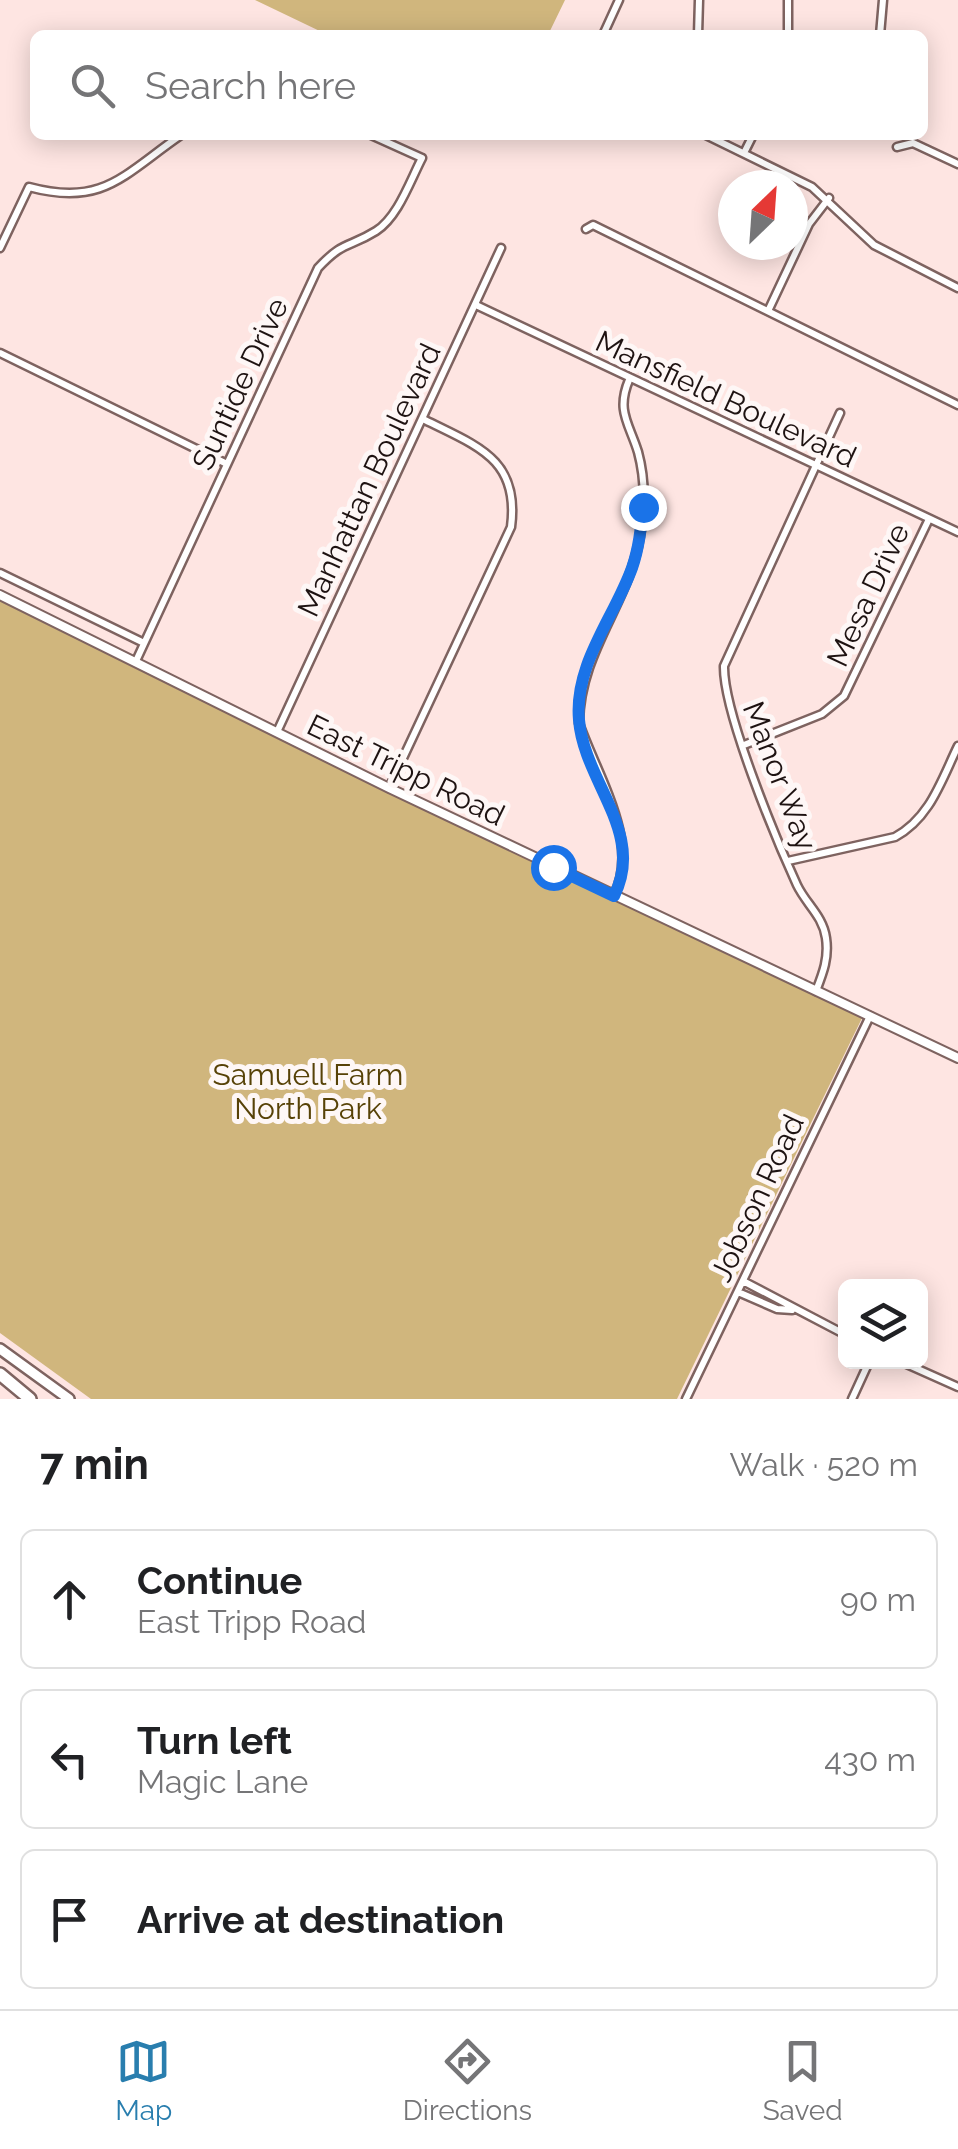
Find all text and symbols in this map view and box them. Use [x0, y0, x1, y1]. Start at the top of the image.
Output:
search box [30, 30, 928, 140]
icon: search [65, 58, 120, 113]
text: Search here [145, 63, 356, 108]
north arrow [718, 170, 808, 260]
street label: Suntide Drive [185, 293, 295, 475]
street label: Mansfield Boulevard [590, 323, 862, 475]
street label: Manhattan Boulevard [290, 338, 448, 622]
route end [621, 485, 667, 531]
street label: Mesa Drive [820, 518, 916, 672]
street label: Manor Way [736, 697, 824, 855]
street label: East Tripp Road [302, 707, 510, 833]
route start [531, 845, 577, 891]
park label: Samuell Farm North Park [213, 1057, 403, 1126]
street label: Jobson Road [703, 1109, 811, 1287]
map controls [838, 1279, 928, 1369]
button: layers [838, 1279, 928, 1369]
text: 7 min [40, 1440, 149, 1489]
text: Walk · 520 m [729, 1446, 918, 1483]
text: Continue [137, 1558, 302, 1603]
icon: ahead [42, 1572, 97, 1627]
text: 90 m [840, 1581, 916, 1618]
text: East Tripp Road [137, 1603, 367, 1640]
text: Turn left [137, 1718, 292, 1763]
icon: left [42, 1732, 97, 1787]
text: 430 m [824, 1741, 916, 1778]
text: Magic Lane [137, 1763, 308, 1800]
icon: arrive [42, 1892, 97, 1947]
text: Arrive at destination [137, 1897, 504, 1942]
tab: Map [115, 2034, 172, 2127]
tab: Directions [403, 2034, 532, 2127]
tab: Saved [763, 2034, 843, 2127]

